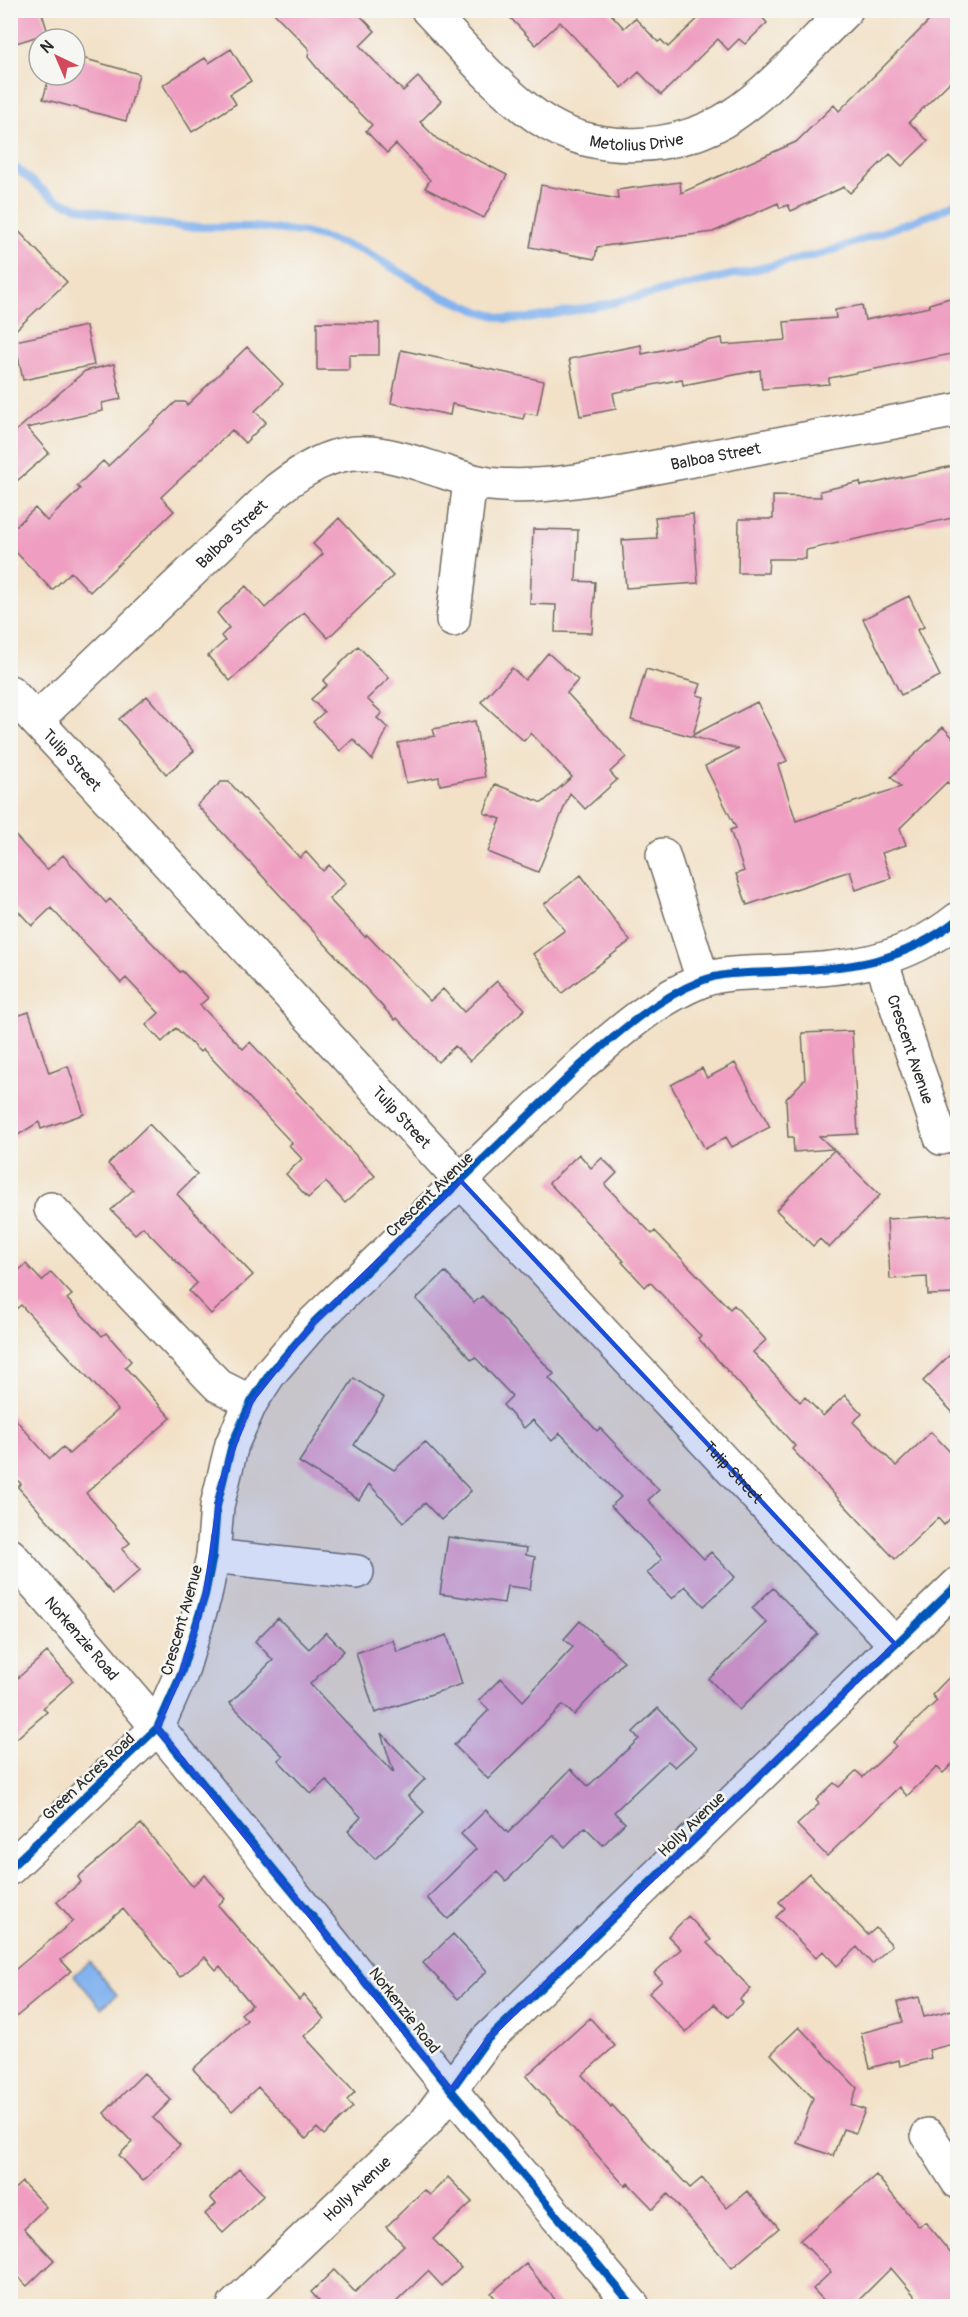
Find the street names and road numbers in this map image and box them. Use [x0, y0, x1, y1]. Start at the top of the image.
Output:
street label: Metolius Drive [588, 129, 686, 156]
street label: Balboa Street [669, 438, 763, 475]
street label: Balboa Street [192, 495, 272, 573]
street label: Tulip Street [38, 725, 106, 796]
street label: Crescent Avenue [882, 992, 938, 1107]
street label: Tulip Street [367, 1082, 435, 1153]
street label: Crescent Avenue [382, 1148, 478, 1242]
street label: Tulip Street [699, 1437, 767, 1508]
street label: Crescent Avenue [157, 1563, 207, 1678]
street label: Norkenzie Road [40, 1593, 123, 1685]
street label: Green Acres Road [38, 1729, 139, 1825]
street label: Holly Avenue [654, 1788, 730, 1862]
street label: Norkenzie Road [364, 1963, 444, 2058]
street label: Holly Avenue [319, 2152, 395, 2226]

